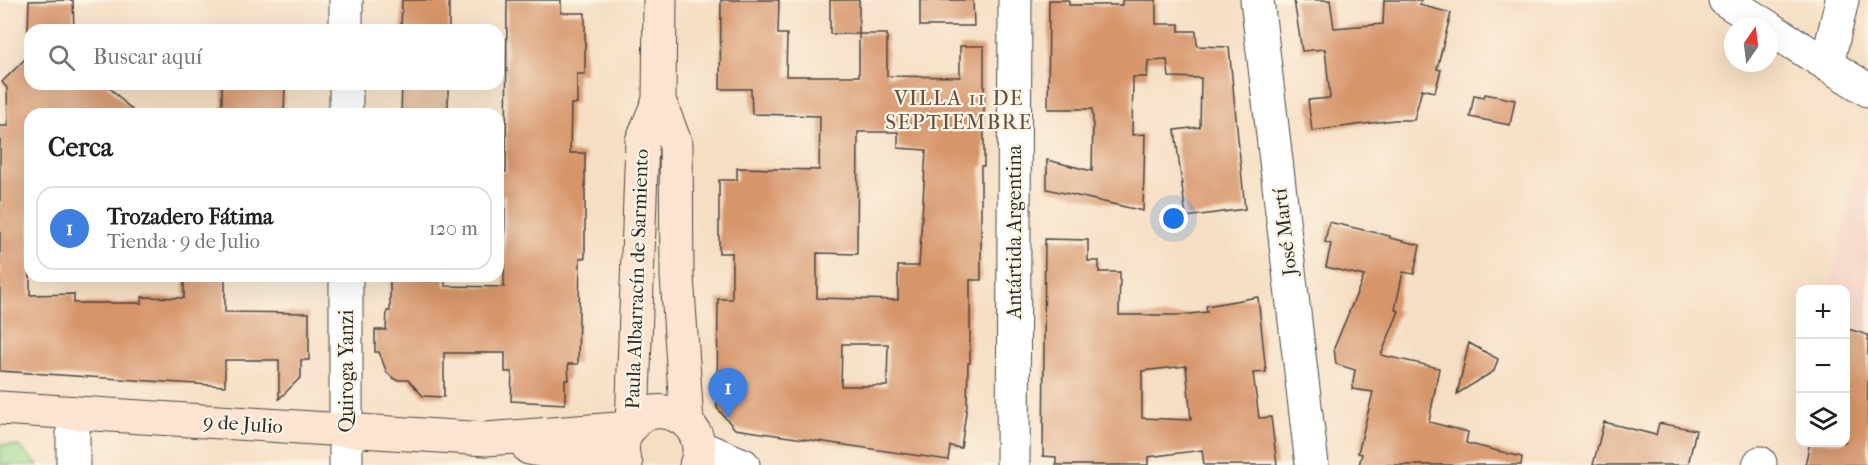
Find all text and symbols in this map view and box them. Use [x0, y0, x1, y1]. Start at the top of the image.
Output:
north arrow [1724, 18, 1778, 72]
search box [24, 24, 504, 90]
icon: search [45, 41, 78, 74]
text: Buscar aquí [93, 44, 202, 70]
district label: VILLA 11 DE SEPTIEMBRE [885, 86, 1033, 134]
text: Cerca [48, 132, 113, 163]
street label: Antártida Argentina [1003, 144, 1026, 320]
street label: Paula Albarracín de Sarmiento [621, 148, 653, 410]
street label: José Martí [1268, 186, 1302, 279]
text: Trozadero Fátima [107, 204, 273, 230]
your location [1159, 204, 1188, 233]
text: 1 [66, 217, 73, 240]
text: 120 m [429, 217, 478, 240]
text: Tienda · 9 de Julio [107, 230, 260, 253]
map controls [1796, 285, 1850, 447]
button: + [1796, 285, 1850, 339]
street label: Quiroga Yanzi [335, 309, 358, 433]
button: − [1796, 339, 1850, 393]
pin: 1 [708, 368, 748, 418]
button: layers [1796, 393, 1850, 447]
street label: 9 de Julio [202, 410, 284, 438]

